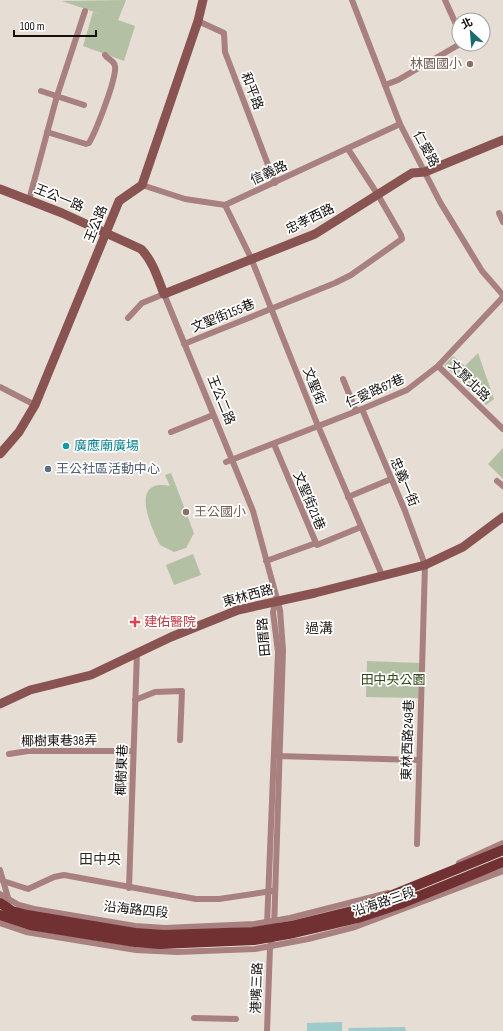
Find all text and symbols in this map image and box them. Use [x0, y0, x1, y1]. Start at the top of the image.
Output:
scale bar [14, 12, 96, 38]
north arrow [451, 12, 491, 52]
text: 北 [459, 15, 475, 32]
text: 100 m [20, 19, 45, 34]
place label: 林園國小 [410, 56, 462, 72]
marker: 林園國小 [465, 59, 475, 69]
street label: 和平路 [238, 70, 266, 112]
street label: 仁愛路 [410, 128, 442, 170]
street label: 信義路 [248, 158, 290, 188]
street label: 王公一路 [32, 181, 86, 215]
street label: 忠孝西路 [283, 200, 337, 238]
street label: 王公路 [81, 203, 111, 245]
street label: 文聖街155巷 [189, 296, 257, 336]
street label: 文賢北路 [445, 357, 493, 405]
street label: 文聖街 [299, 365, 329, 407]
street label: 仁愛路67巷 [343, 371, 407, 411]
street label: 王公二路 [204, 373, 238, 427]
place label: 廣應廟廣場 [74, 438, 139, 454]
marker: 廣應廟廣場 [61, 441, 71, 451]
street label: 忠義一街 [386, 455, 422, 509]
place label: 王公社區活動中心 [56, 461, 160, 477]
marker: 王公社區活動中心 [43, 464, 53, 474]
street label: 文聖街21巷 [290, 469, 328, 533]
place label: 王公國小 [194, 504, 246, 520]
marker: 王公國小 [181, 507, 191, 517]
street label: 東林西路 [221, 582, 275, 610]
place label: 建佑醫院 [144, 614, 196, 630]
marker: 建佑醫院 [129, 616, 141, 628]
street label: 田厝路 [254, 617, 274, 657]
district label: 過溝 [305, 620, 333, 637]
park label: 田中央公園 [360, 672, 426, 688]
street label: 東林西路249巷 [399, 699, 417, 781]
street label: 椰樹東巷38弄 [21, 732, 97, 750]
street label: 椰樹東巷 [113, 744, 131, 796]
district label: 田中央 [79, 851, 121, 868]
street label: 沿海路三段 [351, 884, 417, 920]
street label: 沿海路四段 [103, 899, 169, 921]
street label: 港嘴三路 [248, 962, 266, 1014]

